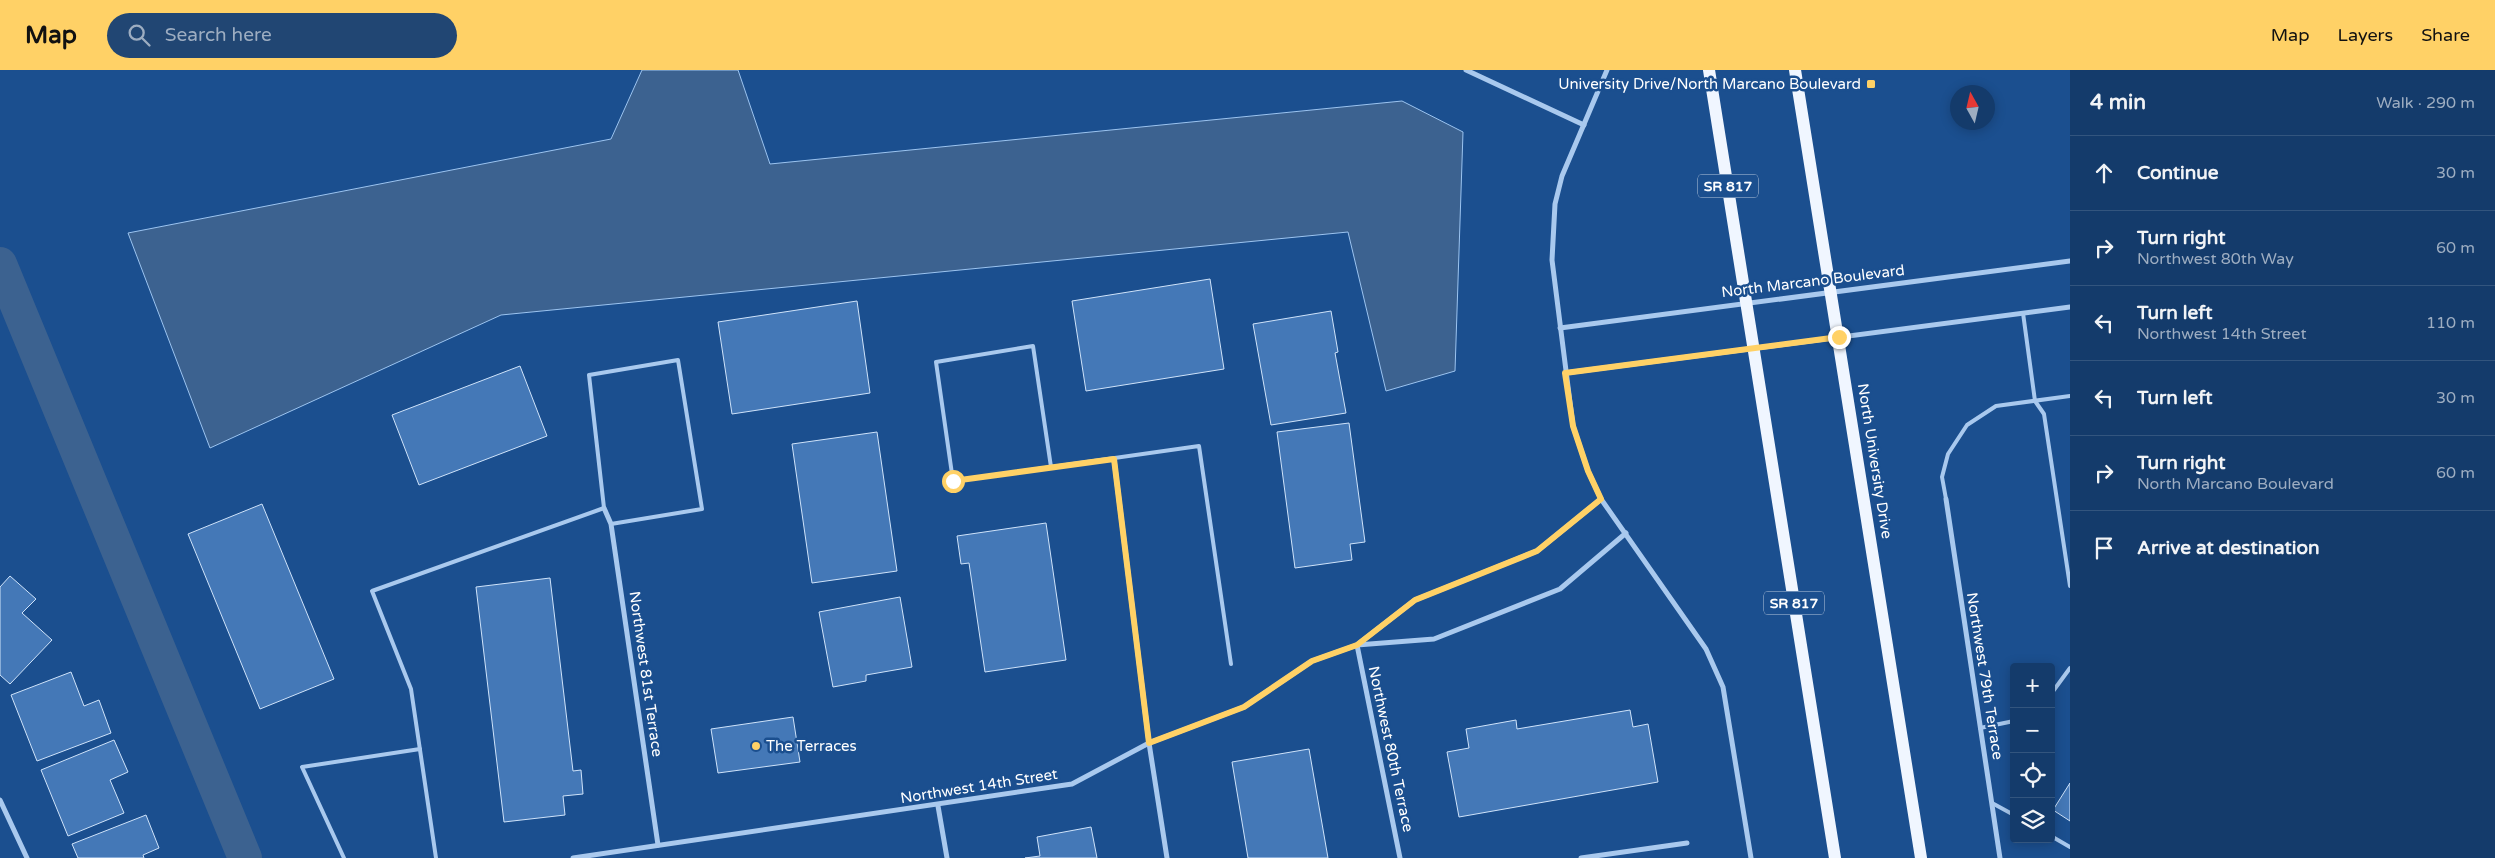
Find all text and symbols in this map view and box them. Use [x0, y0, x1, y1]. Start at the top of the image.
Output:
search box [107, 13, 457, 58]
text: Map [25, 21, 77, 50]
icon: search [125, 21, 153, 49]
text: Search here [165, 24, 272, 46]
text: Map [2271, 24, 2310, 46]
text: Layers [2338, 24, 2393, 46]
text: Share [2421, 24, 2470, 46]
place label: University Drive/North Marcano Boulevard [1558, 75, 1861, 93]
marker: University Drive/North Marcano Boulevard [1865, 78, 1877, 90]
north arrow [1950, 85, 1995, 130]
text: 4 min [2090, 90, 2146, 115]
text: Walk · 290 m [2376, 93, 2475, 113]
icon: ahead [2090, 159, 2118, 187]
text: Continue [2137, 162, 2219, 184]
text: 30 m [2436, 163, 2475, 183]
road number: SR 817 [1698, 174, 1758, 198]
text: Turn right [2137, 227, 2225, 249]
icon: right [2090, 234, 2118, 262]
text: 60 m [2436, 238, 2475, 258]
text: Northwest 80th Way [2137, 249, 2294, 269]
street label: North Marcano Boulevard [1720, 261, 1906, 301]
text: Turn left [2137, 302, 2213, 324]
icon: left [2090, 309, 2118, 337]
text: 110 m [2426, 313, 2475, 333]
text: Northwest 14th Street [2137, 324, 2307, 344]
route end [1828, 326, 1851, 349]
street label: North University Drive [1854, 382, 1896, 540]
icon: left [2090, 384, 2118, 412]
text: Turn left [2137, 387, 2213, 409]
text: 30 m [2436, 388, 2475, 408]
text: Turn right [2137, 452, 2225, 474]
icon: right [2090, 459, 2118, 487]
text: 60 m [2436, 463, 2475, 483]
route start [942, 470, 965, 493]
text: North Marcano Boulevard [2137, 474, 2334, 494]
icon: arrive [2090, 534, 2118, 562]
text: Arrive at destination [2137, 537, 2320, 559]
street label: Northwest 81st Terrace [625, 590, 667, 758]
street label: Northwest 79th Terrace [1963, 591, 2007, 761]
road number: SR 817 [1764, 592, 1824, 614]
map controls [2010, 663, 2055, 843]
button: + [2010, 663, 2055, 708]
street label: Northwest 80th Terrace [1365, 664, 1417, 834]
button: − [2010, 708, 2055, 753]
place label: The Terraces [766, 737, 857, 755]
marker: The Terraces [750, 740, 762, 752]
button: locate [2010, 753, 2055, 798]
street label: Northwest 14th Street [899, 765, 1059, 807]
button: layers [2010, 798, 2055, 843]

